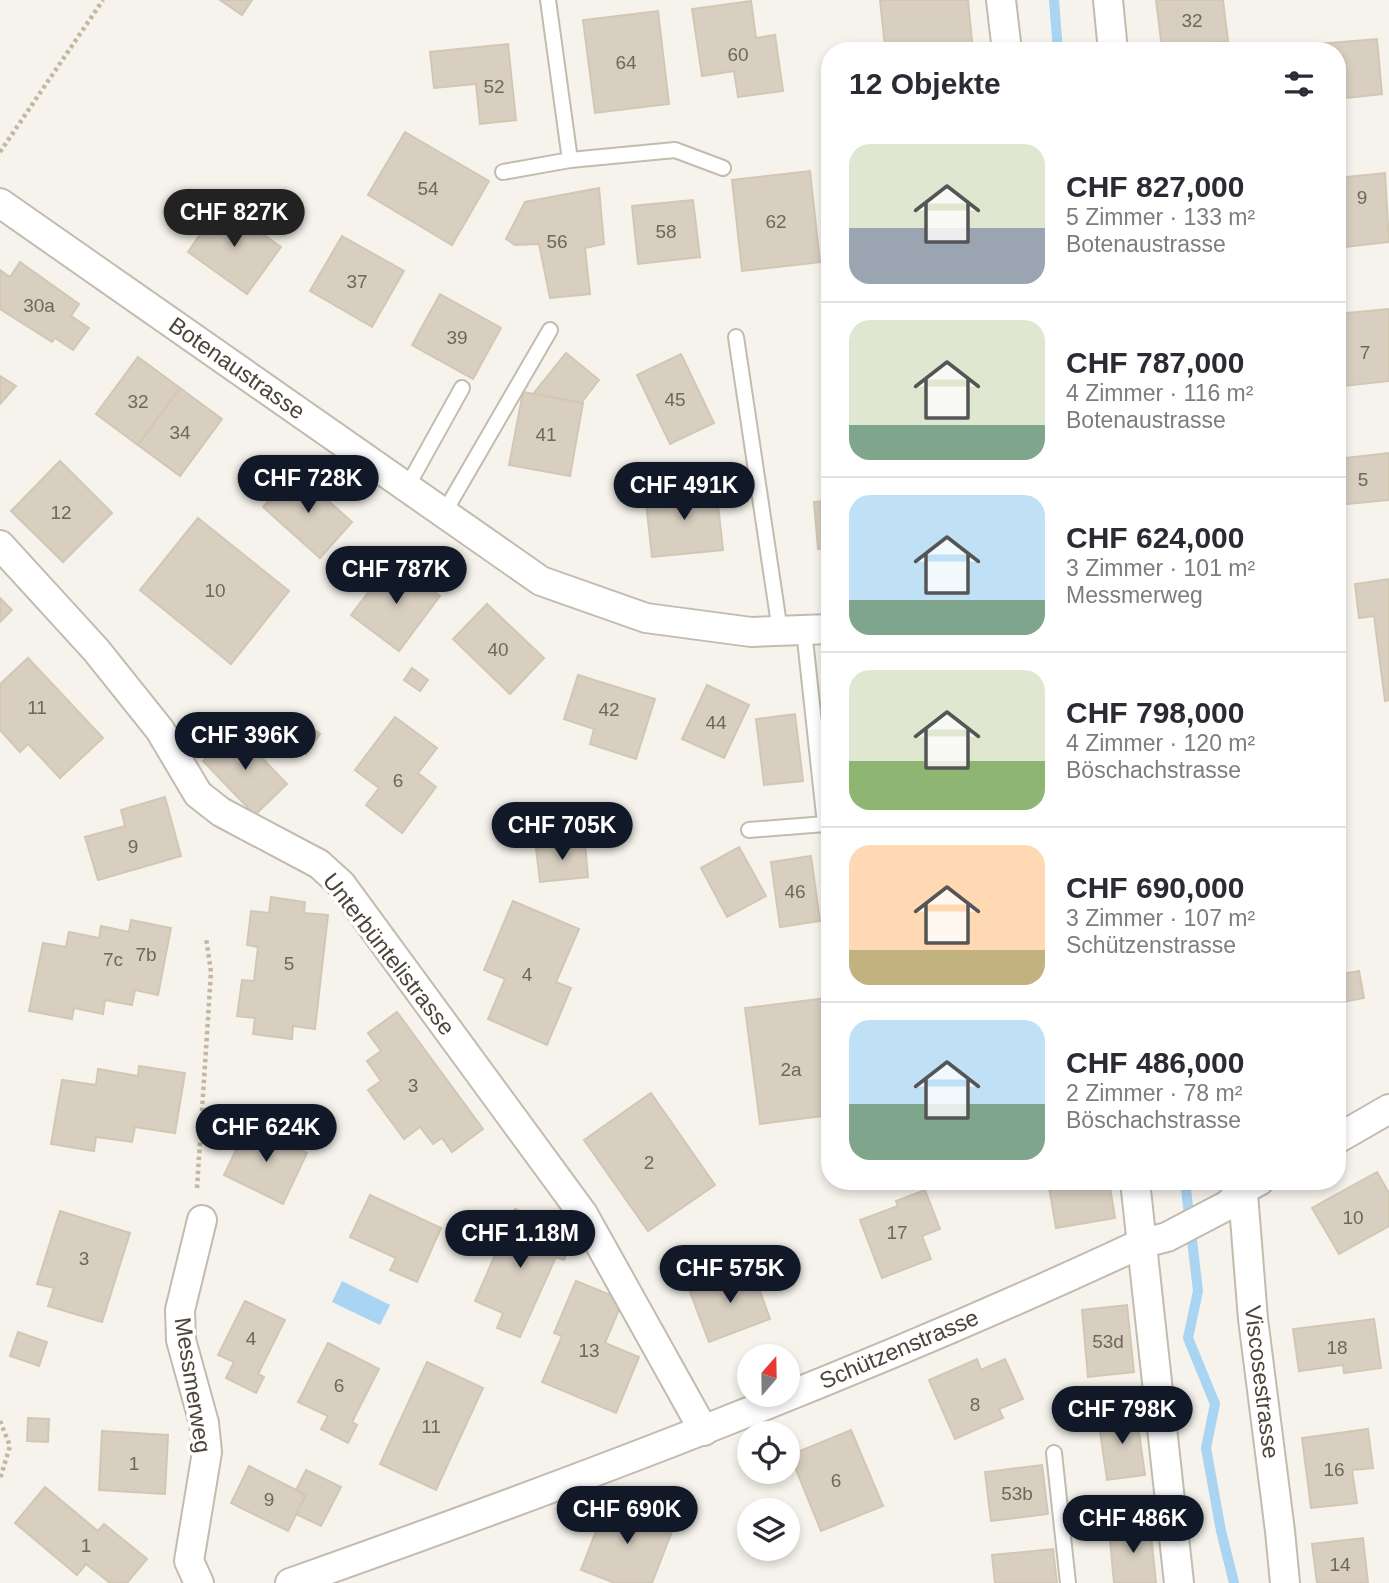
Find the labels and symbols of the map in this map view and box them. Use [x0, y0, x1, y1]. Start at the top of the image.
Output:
house number: 32 [1181, 10, 1203, 31]
house number: 60 [727, 44, 749, 65]
house number: 64 [615, 52, 637, 73]
house number: 52 [483, 76, 505, 97]
house number: 54 [417, 178, 439, 199]
house number: 9 [1357, 187, 1367, 208]
pin: CHF 827K [162, 190, 306, 249]
house number: 62 [765, 211, 787, 232]
house number: 58 [655, 221, 677, 242]
house number: 56 [546, 231, 568, 252]
house number: 37 [346, 271, 368, 292]
house number: 30a [23, 295, 55, 316]
street label: Botenaustrasse [164, 312, 310, 424]
house number: 39 [446, 327, 468, 348]
house number: 7 [1360, 342, 1370, 363]
house number: 45 [664, 389, 686, 410]
house number: 32 [127, 391, 149, 412]
house number: 34 [169, 422, 191, 443]
house number: 41 [535, 424, 557, 445]
pin: CHF 728K [236, 456, 380, 515]
pin: CHF 491K [612, 462, 756, 522]
house number: 5 [1358, 469, 1368, 490]
house number: 12 [50, 502, 72, 523]
pin: CHF 787K [324, 546, 468, 606]
house number: 10 [204, 580, 226, 601]
house number: 40 [487, 639, 509, 660]
house number: 11 [27, 697, 47, 718]
house number: 42 [598, 699, 620, 720]
pin: CHF 396K [173, 712, 317, 772]
house number: 44 [705, 712, 727, 733]
house number: 6 [393, 770, 403, 791]
pin: CHF 705K [490, 802, 634, 862]
house number: 9 [128, 836, 138, 857]
street label: Unterbüntelistrasse [318, 868, 460, 1040]
house number: 46 [784, 881, 806, 902]
house number: 7b [135, 944, 157, 965]
house number: 7c [103, 949, 123, 970]
house number: 5 [284, 953, 294, 974]
house number: 4 [522, 964, 533, 985]
house number: 2a [780, 1059, 802, 1080]
house number: 3 [408, 1075, 418, 1096]
pin: CHF 624K [194, 1104, 338, 1164]
house number: 2 [644, 1152, 654, 1173]
house number: 10 [1342, 1207, 1364, 1228]
pin: CHF 1.18M [440, 1210, 600, 1270]
house number: 17 [886, 1222, 908, 1243]
pin: CHF 575K [658, 1246, 802, 1305]
house number: 3 [79, 1248, 89, 1269]
street label: Schützenstrasse [816, 1304, 982, 1394]
street label: Viscosestrasse [1240, 1304, 1284, 1460]
street label: Messmerweg [169, 1315, 217, 1455]
house number: 4 [246, 1328, 257, 1349]
house number: 53d [1092, 1331, 1124, 1352]
house number: 18 [1326, 1337, 1348, 1358]
house number: 13 [578, 1340, 600, 1361]
north arrow [737, 1344, 800, 1407]
house number: 6 [334, 1375, 344, 1396]
pin: CHF 798K [1050, 1386, 1194, 1446]
house number: 8 [970, 1394, 980, 1415]
house number: 11 [421, 1416, 441, 1437]
house number: 1 [129, 1453, 139, 1474]
house number: 16 [1323, 1459, 1345, 1480]
house number: 6 [831, 1470, 841, 1491]
house number: 53b [1001, 1483, 1033, 1504]
pin: CHF 690K [555, 1486, 699, 1546]
house number: 9 [264, 1489, 274, 1510]
pin: CHF 486K [1061, 1496, 1205, 1555]
house number: 1 [81, 1535, 91, 1556]
house number: 14 [1329, 1554, 1351, 1575]

